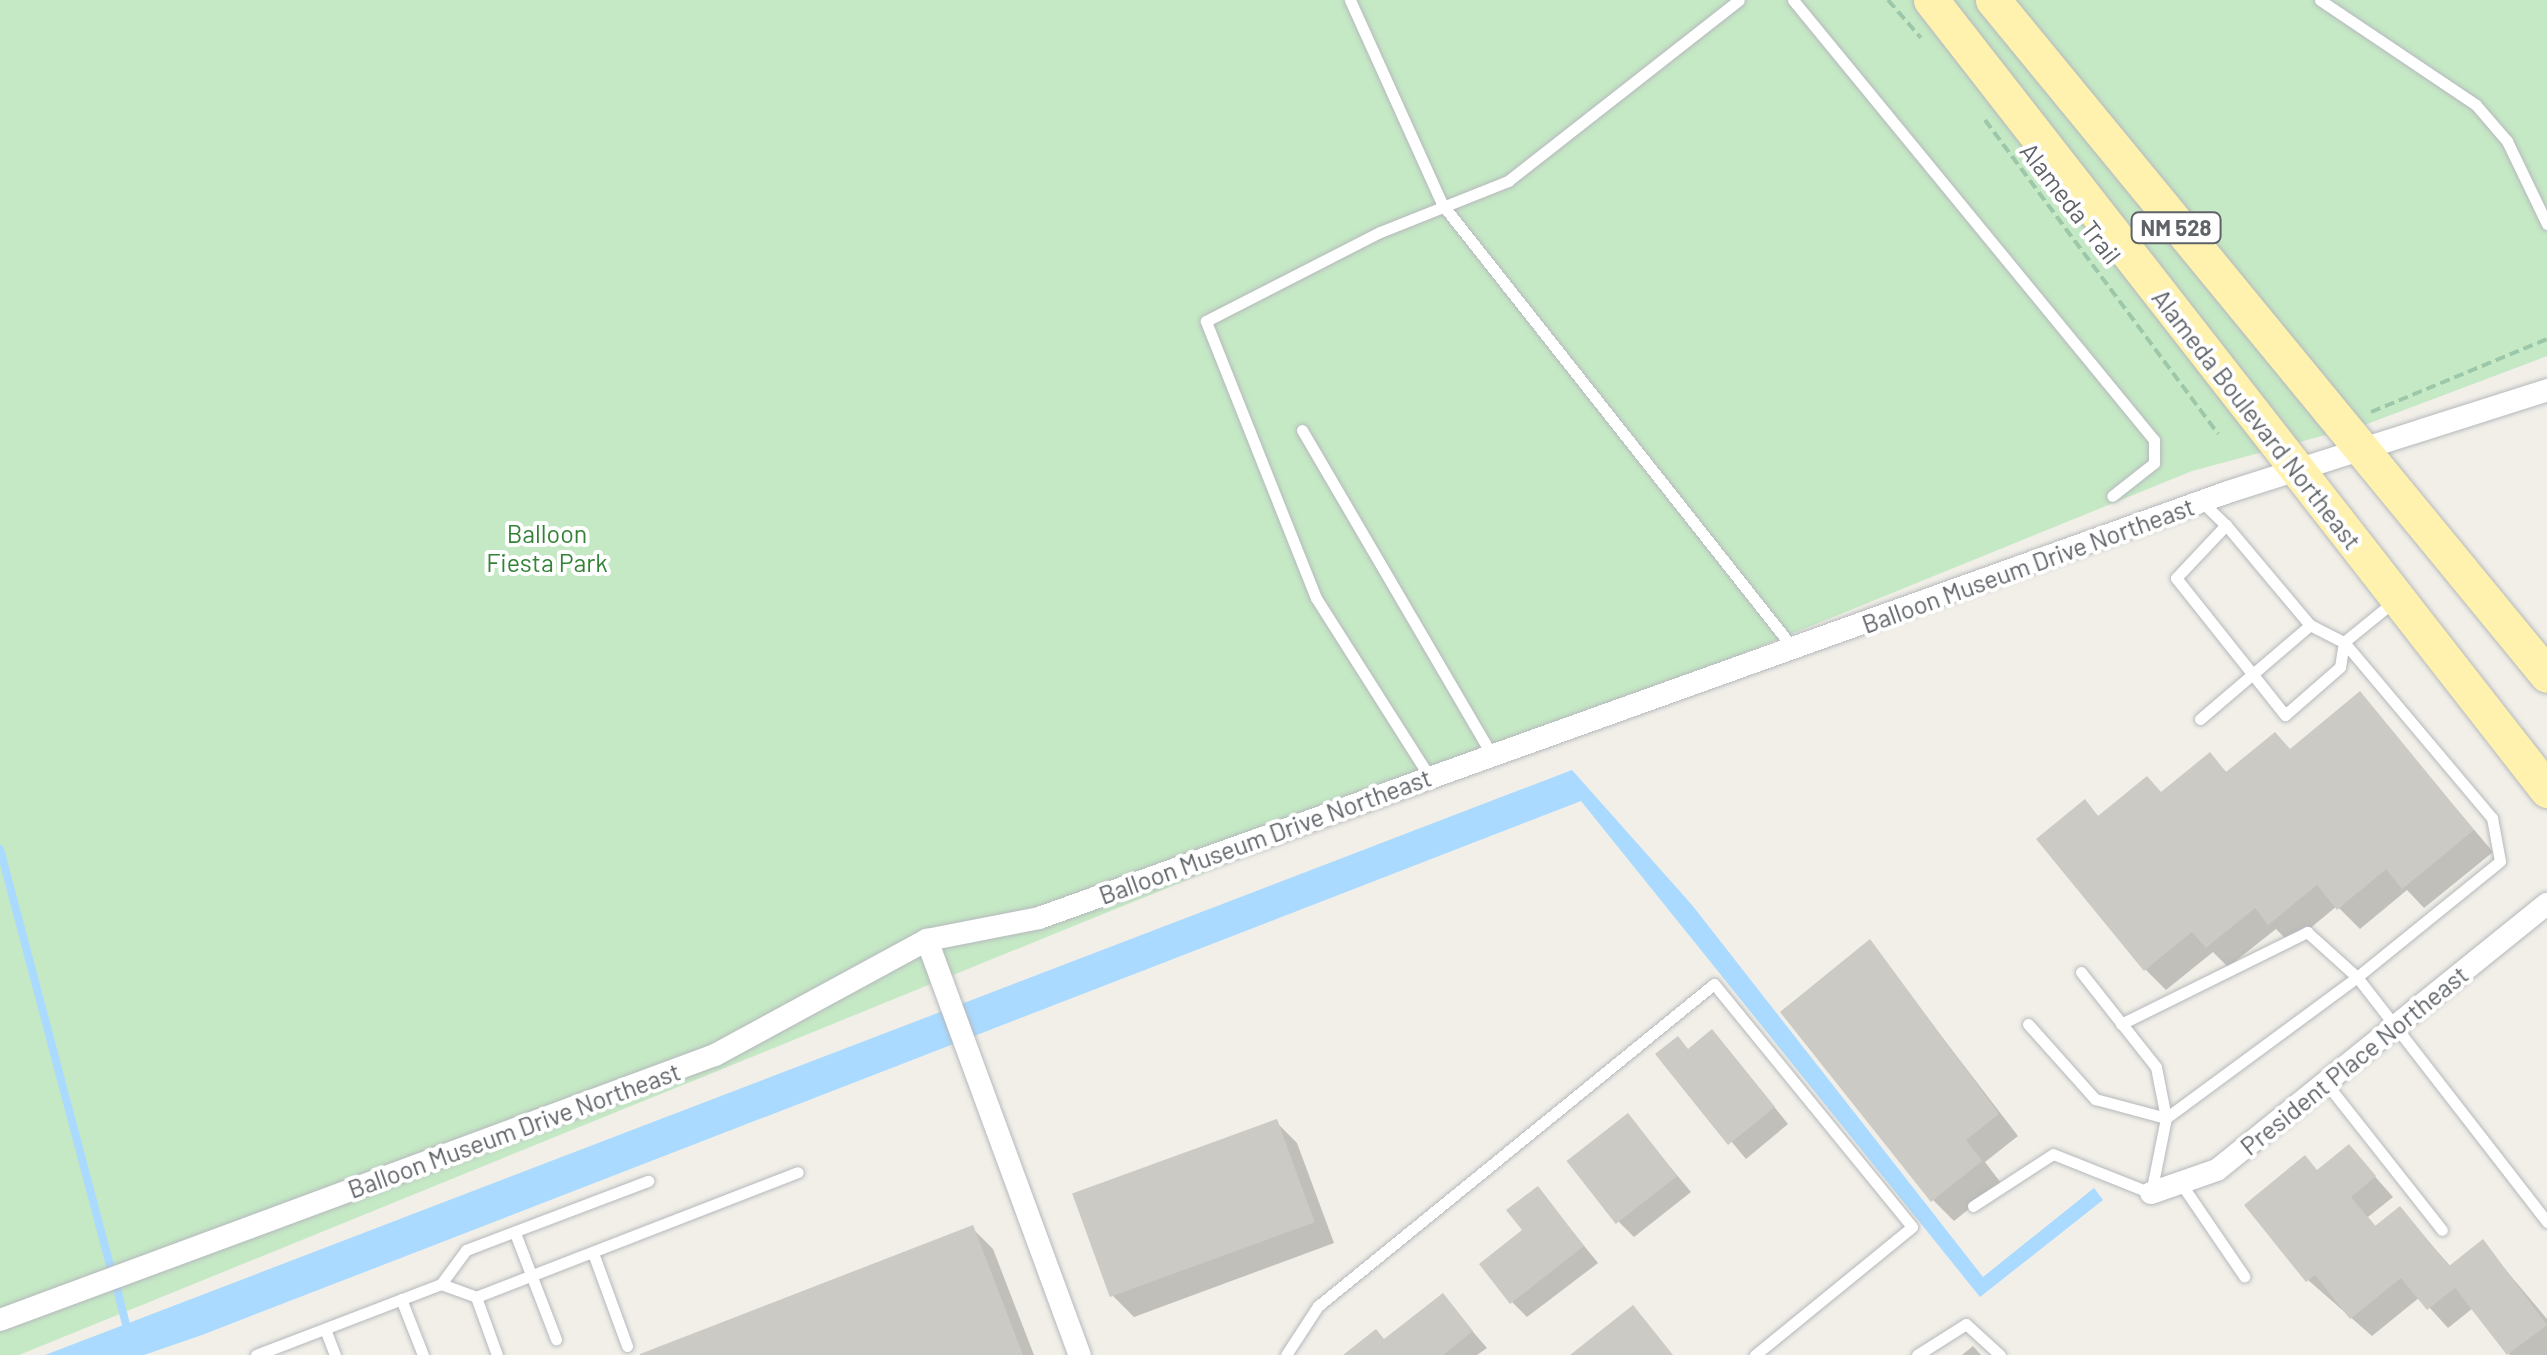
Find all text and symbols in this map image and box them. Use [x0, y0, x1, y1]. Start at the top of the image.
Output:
street label: Alameda Trail [2014, 136, 2128, 270]
road number: NM 528 [2128, 211, 2224, 245]
street label: Alameda Boulevard Northeast [2146, 283, 2368, 555]
street label: Balloon Museum Drive Northeast [1858, 491, 2198, 639]
park label: Balloon Fiesta Park [486, 519, 608, 578]
street label: Balloon Museum Drive Northeast [1095, 762, 1435, 910]
street label: President Place Northeast [2234, 959, 2474, 1161]
street label: Balloon Museum Drive Northeast [344, 1056, 684, 1204]

